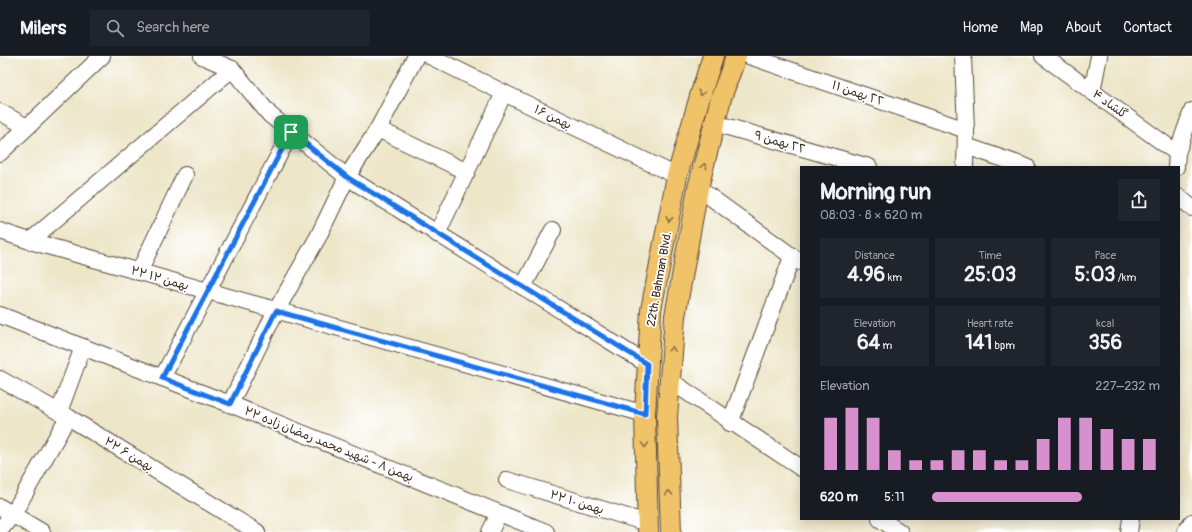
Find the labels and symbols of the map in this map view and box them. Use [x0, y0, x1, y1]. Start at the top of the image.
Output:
street label: ٢٢ بهمن ١١ [830, 78, 886, 109]
street label: گلشاد ۴ [1089, 87, 1130, 122]
one-way arrow [697, 89, 706, 96]
street label: بهمن ۱۶ [531, 102, 574, 133]
pin [274, 115, 308, 149]
street label: ٢٢ بهمن ۹ [752, 128, 807, 157]
one-way arrow [699, 163, 707, 169]
one-way arrow [665, 216, 674, 222]
street label: 22th. Bahman Blvd. [644, 231, 675, 328]
street label: ۲۲ بهمن ۱۲ [129, 263, 191, 294]
one-way arrow [667, 346, 676, 352]
street label: ۲۲ بهمن ۸ - شهید محمد رمضان زاده [242, 404, 416, 485]
street label: ۲۲ بهمن ۶ [101, 434, 156, 475]
one-way arrow [641, 442, 650, 448]
street label: ۲۲ بهمن ۱۰ [548, 487, 606, 518]
one-way arrow [665, 490, 673, 496]

